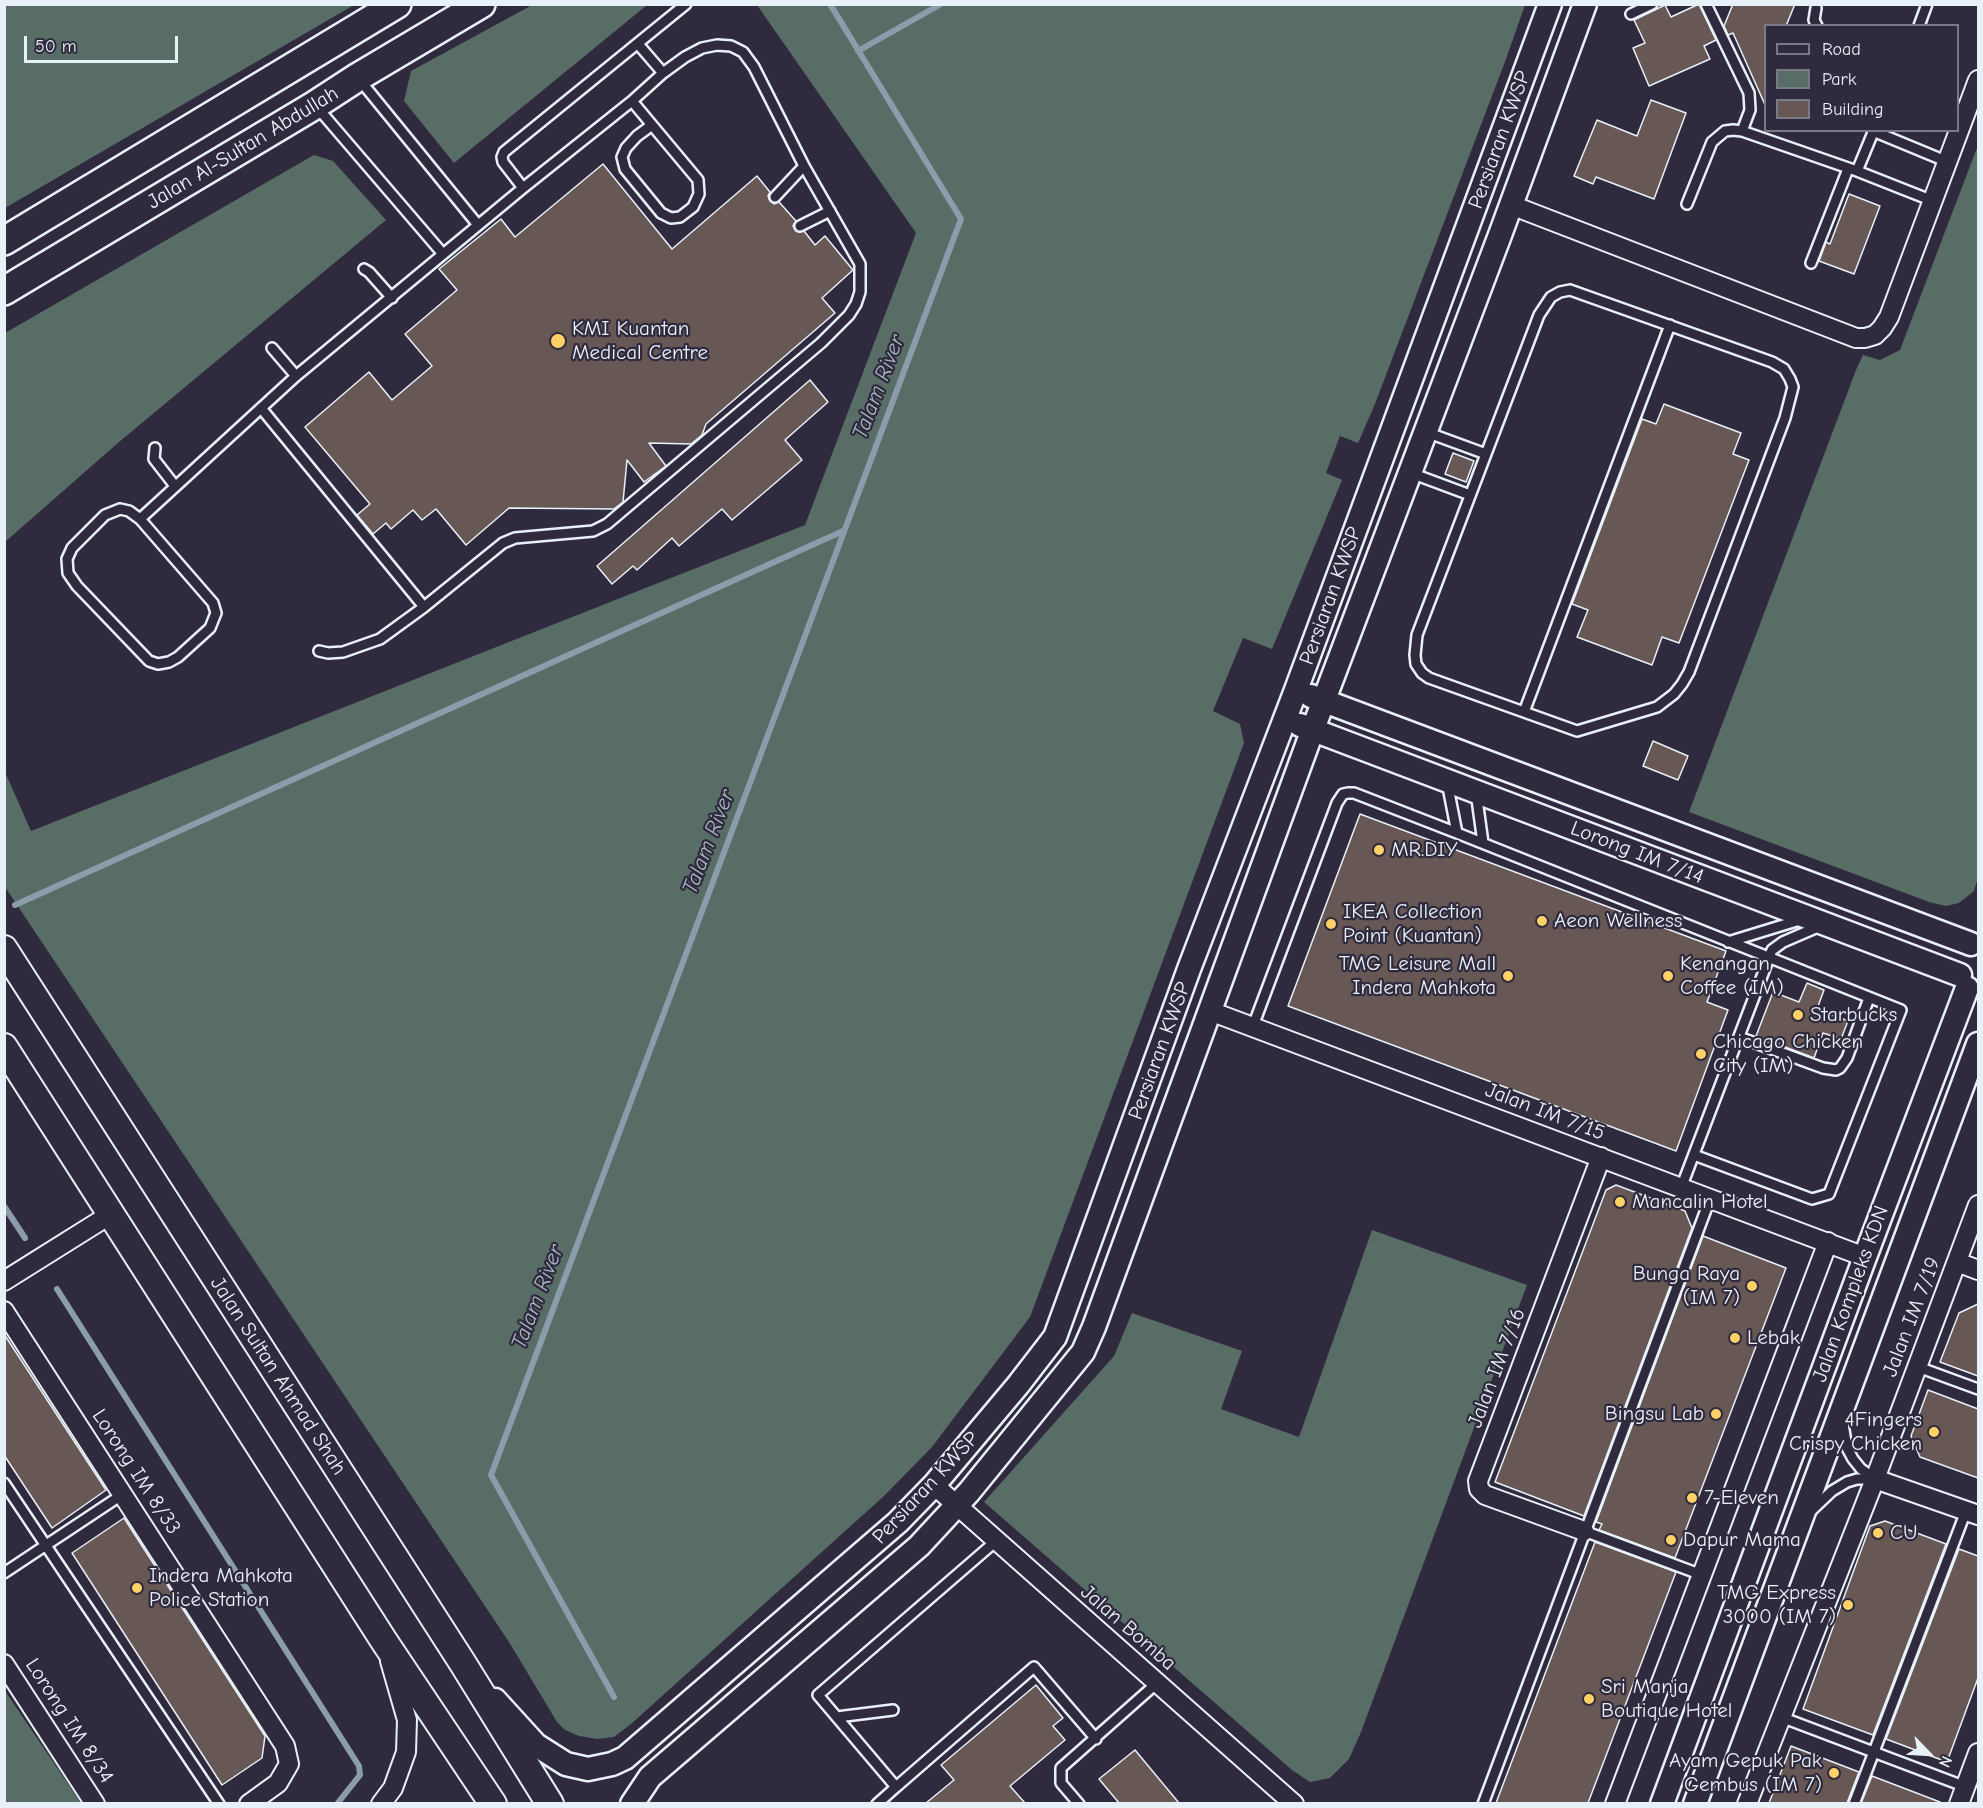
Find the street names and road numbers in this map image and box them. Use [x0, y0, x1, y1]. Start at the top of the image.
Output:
street label: Persiaran KWSP [1463, 68, 1537, 212]
street label: Jalan Al-Sultan Abdullah [143, 81, 343, 215]
street label: Persiaran KWSP [1294, 524, 1368, 668]
street label: Lorong IM 7/14 [1567, 816, 1707, 890]
street label: Persiaran KWSP [1123, 979, 1197, 1123]
street label: Jalan IM 7/15 [1482, 1078, 1608, 1146]
street label: Jalan Kompleks KDN [1807, 1202, 1895, 1386]
street label: Jalan IM 7/19 [1878, 1254, 1946, 1380]
street label: Jalan Sultan Ahmad Shah [205, 1272, 351, 1480]
street label: Jalan IM 7/16 [1463, 1305, 1531, 1431]
street label: Lorong IM 8/33 [86, 1405, 186, 1539]
street label: Persiaran KWSP [867, 1426, 985, 1550]
street label: Jalan Bomba [1075, 1580, 1181, 1676]
street label: Lorong IM 8/34 [19, 1654, 119, 1788]

